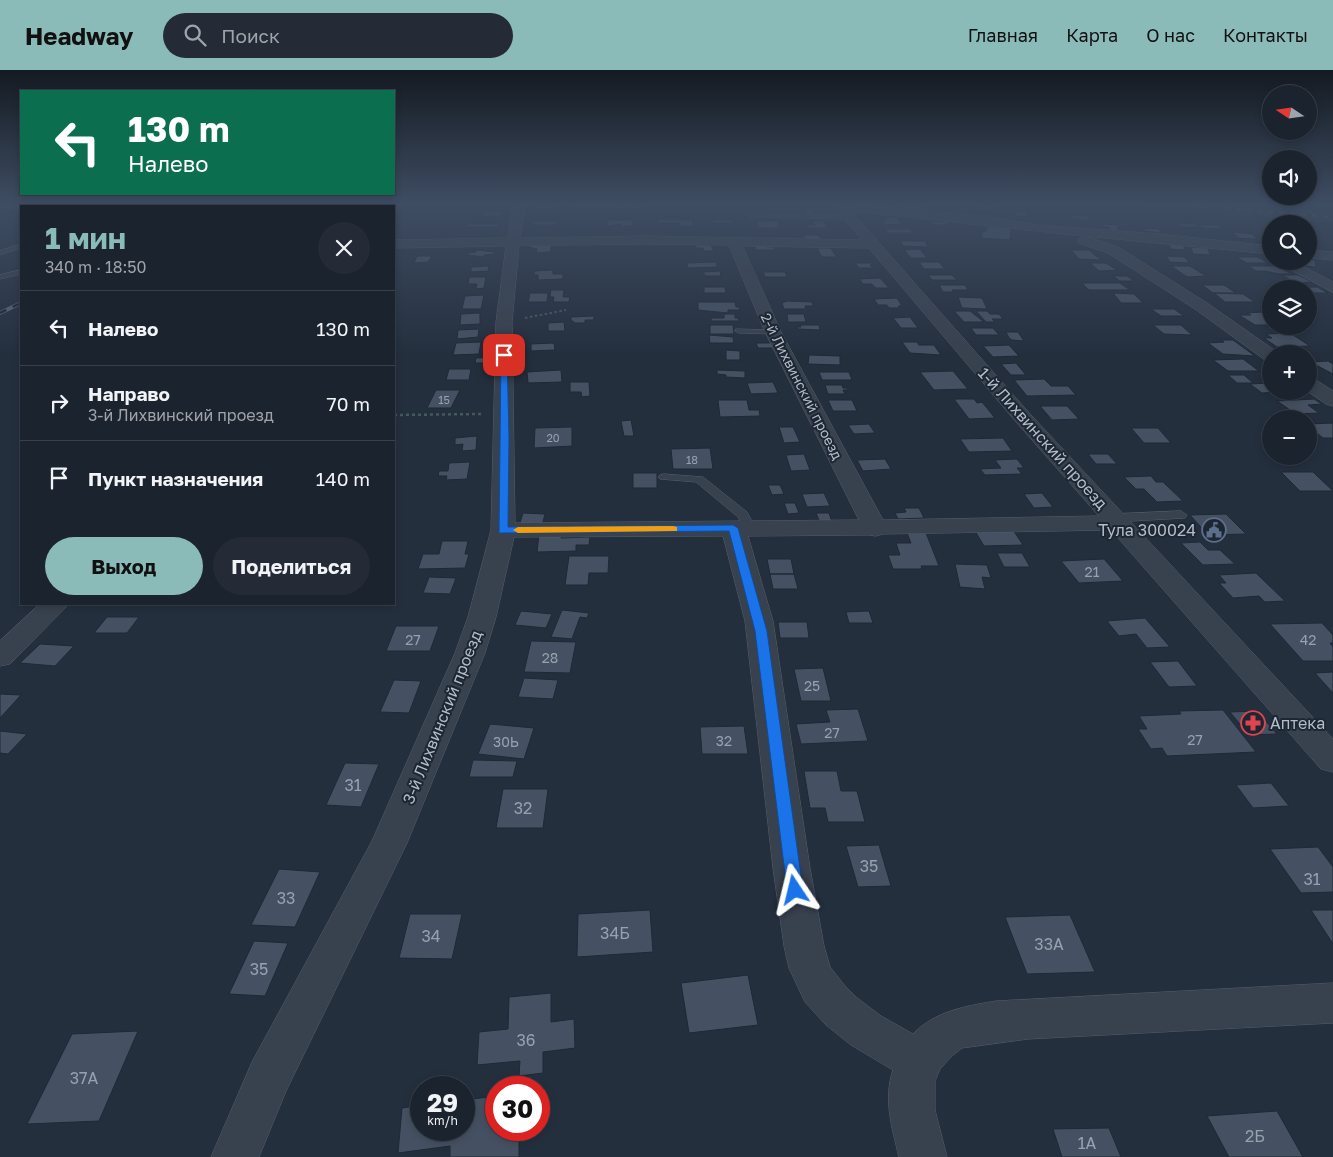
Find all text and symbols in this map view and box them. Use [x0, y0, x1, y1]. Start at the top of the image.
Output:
search box [163, 13, 513, 58]
text: Headway [25, 21, 133, 50]
icon: search [181, 21, 209, 49]
text: Поиск [221, 24, 280, 47]
text: Главная [968, 24, 1038, 46]
text: Карта [1066, 24, 1118, 46]
text: О нас [1146, 24, 1195, 46]
text: Контакты [1223, 24, 1308, 46]
north arrow [1262, 85, 1318, 140]
map controls [1262, 85, 1317, 465]
text: 130 m [128, 108, 230, 150]
icon: left [45, 110, 110, 175]
text: Налево [128, 150, 208, 177]
button: sound [1262, 150, 1317, 205]
button: search [1262, 215, 1317, 270]
text: 1 мин [45, 220, 126, 256]
button: close [318, 222, 370, 274]
text: 340 m · 18:50 [45, 257, 147, 277]
button: layers [1262, 280, 1317, 335]
street label: 2-й Лихвинский проезд [758, 310, 847, 463]
icon: left [45, 314, 73, 342]
text: Налево [88, 317, 158, 340]
text: 130 m [316, 317, 370, 340]
pin [483, 334, 525, 376]
icon: arrive [490, 341, 518, 369]
button: + [1262, 345, 1317, 400]
street label: 1-й Лихвинский проезд [974, 363, 1112, 513]
text: Направо [88, 382, 170, 405]
icon: right [45, 389, 73, 417]
text: 70 m [327, 392, 370, 415]
house number: 15 [438, 393, 450, 406]
text: 3-й Лихвинский проезд [88, 405, 274, 425]
button: − [1262, 410, 1317, 465]
house number: 20 [546, 431, 560, 444]
house number: 18 [686, 453, 698, 466]
icon: arrive [45, 464, 73, 492]
text: Пункт назначения [88, 467, 263, 490]
text: 140 m [316, 467, 370, 490]
public building icon: Тула 300024 [1201, 517, 1227, 543]
place label: Тула 300024 [1098, 520, 1196, 540]
button: Выход [45, 537, 203, 595]
button: Поделиться [213, 537, 370, 595]
house number: 21 [1085, 563, 1100, 580]
street label: 3-й Лихвинский проезд [398, 627, 486, 807]
house number: 27 [405, 631, 421, 648]
house number: 42 [1300, 631, 1316, 648]
house number: 28 [542, 649, 558, 666]
house number: 25 [804, 677, 820, 694]
pharmacy icon: Аптека [1240, 710, 1266, 736]
place label: Аптека [1270, 713, 1325, 733]
house number: 27 [824, 724, 840, 741]
house number: 27 [1187, 731, 1203, 748]
house number: 32 [716, 732, 732, 749]
house number: 30Ь [493, 733, 519, 750]
house number: 31 [344, 775, 362, 795]
house number: 32 [514, 798, 532, 818]
house number: 35 [860, 856, 878, 876]
position arrow [768, 863, 820, 915]
house number: 31 [1303, 869, 1321, 889]
house number: 33 [277, 888, 295, 908]
house number: 34Б [600, 923, 630, 943]
house number: 34 [421, 926, 441, 946]
house number: 33А [1034, 934, 1064, 954]
house number: 35 [250, 959, 268, 979]
house number: 36 [516, 1030, 536, 1050]
house number: 37А [70, 1068, 99, 1088]
speed limit sign: 30 [485, 1076, 550, 1141]
text: 29 [427, 1087, 458, 1118]
text: km/h [427, 1113, 458, 1128]
house number: 2Б [1245, 1126, 1265, 1146]
house number: 1А [1078, 1133, 1097, 1153]

